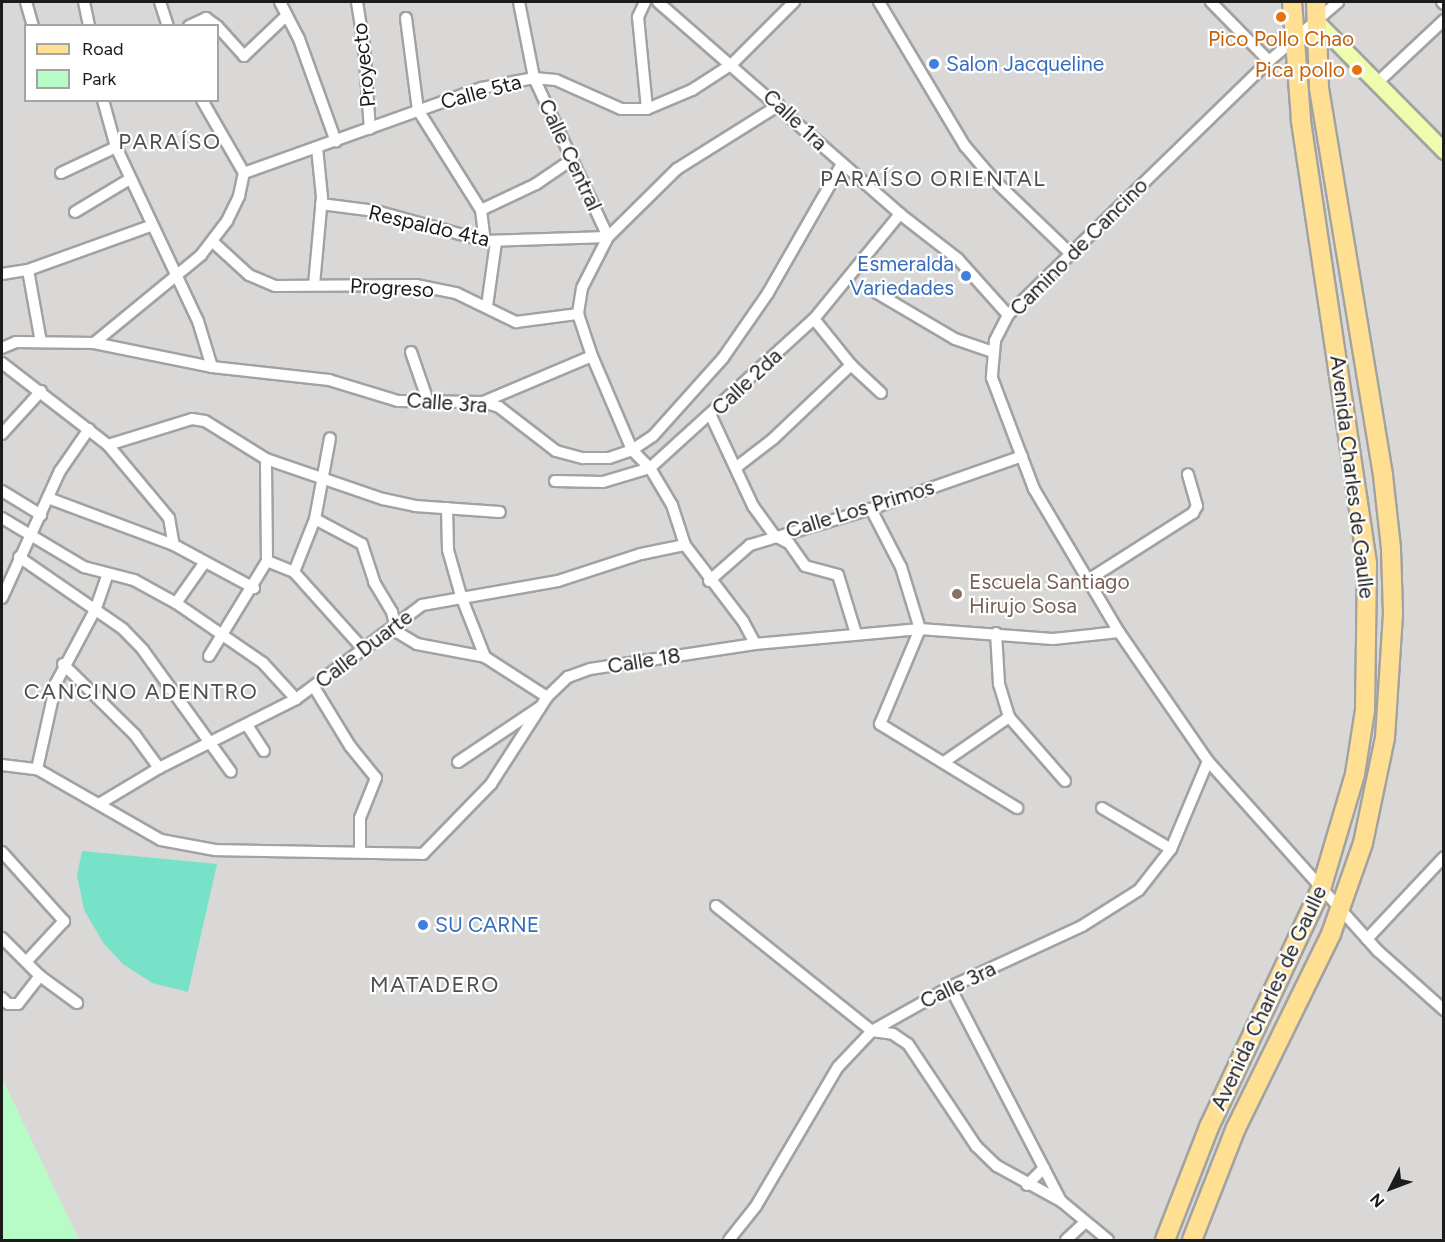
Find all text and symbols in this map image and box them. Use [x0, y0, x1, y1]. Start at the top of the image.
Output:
marker: Pico Pollo Chao [1274, 10, 1288, 24]
street label: Proyecto [347, 22, 381, 108]
legend [24, 24, 219, 102]
place label: Pico Pollo Chao [1208, 26, 1354, 52]
text: Road [82, 38, 123, 60]
place label: Salon Jacqueline [946, 51, 1104, 77]
marker: Salon Jacqueline [927, 57, 941, 71]
place label: Pica pollo [1255, 57, 1345, 83]
marker: Pica pollo [1350, 63, 1364, 77]
text: Park [82, 68, 116, 90]
street label: Calle 5ta [438, 69, 524, 115]
street label: Calle 1ra [758, 84, 832, 156]
street label: Calle Central [533, 95, 607, 215]
district label: PARAÍSO [118, 129, 222, 155]
district label: PARAÍSO ORIENTAL [820, 166, 1046, 192]
street label: Camino de Cancino [1005, 173, 1153, 321]
street label: Respaldo 4ta [366, 200, 492, 252]
place label: Esmeralda Variedades [850, 251, 954, 301]
marker: Esmeralda Variedades [959, 269, 973, 283]
street label: Progreso [349, 273, 435, 303]
street label: Calle 2da [707, 343, 787, 421]
street label: Avenida Charles de Gaulle [1325, 354, 1379, 600]
street label: Calle 3ra [406, 388, 488, 418]
street label: Calle Los Primos [783, 474, 937, 544]
place label: Escuela Santiago Hirujo Sosa [969, 569, 1130, 619]
marker: Escuela Santiago Hirujo Sosa [950, 587, 964, 601]
street label: Calle Duarte [310, 604, 418, 694]
street label: Calle 18 [606, 643, 682, 679]
district label: CANCINO ADENTRO [24, 679, 258, 705]
street label: Avenida Charles de Gaulle [1206, 882, 1332, 1114]
place label: SU CARNE [435, 912, 539, 938]
marker: SU CARNE [416, 918, 430, 932]
street label: Calle 3ra [916, 956, 1000, 1014]
district label: MATADERO [370, 972, 500, 998]
north arrow [1361, 1158, 1421, 1218]
text: N [1366, 1189, 1388, 1211]

